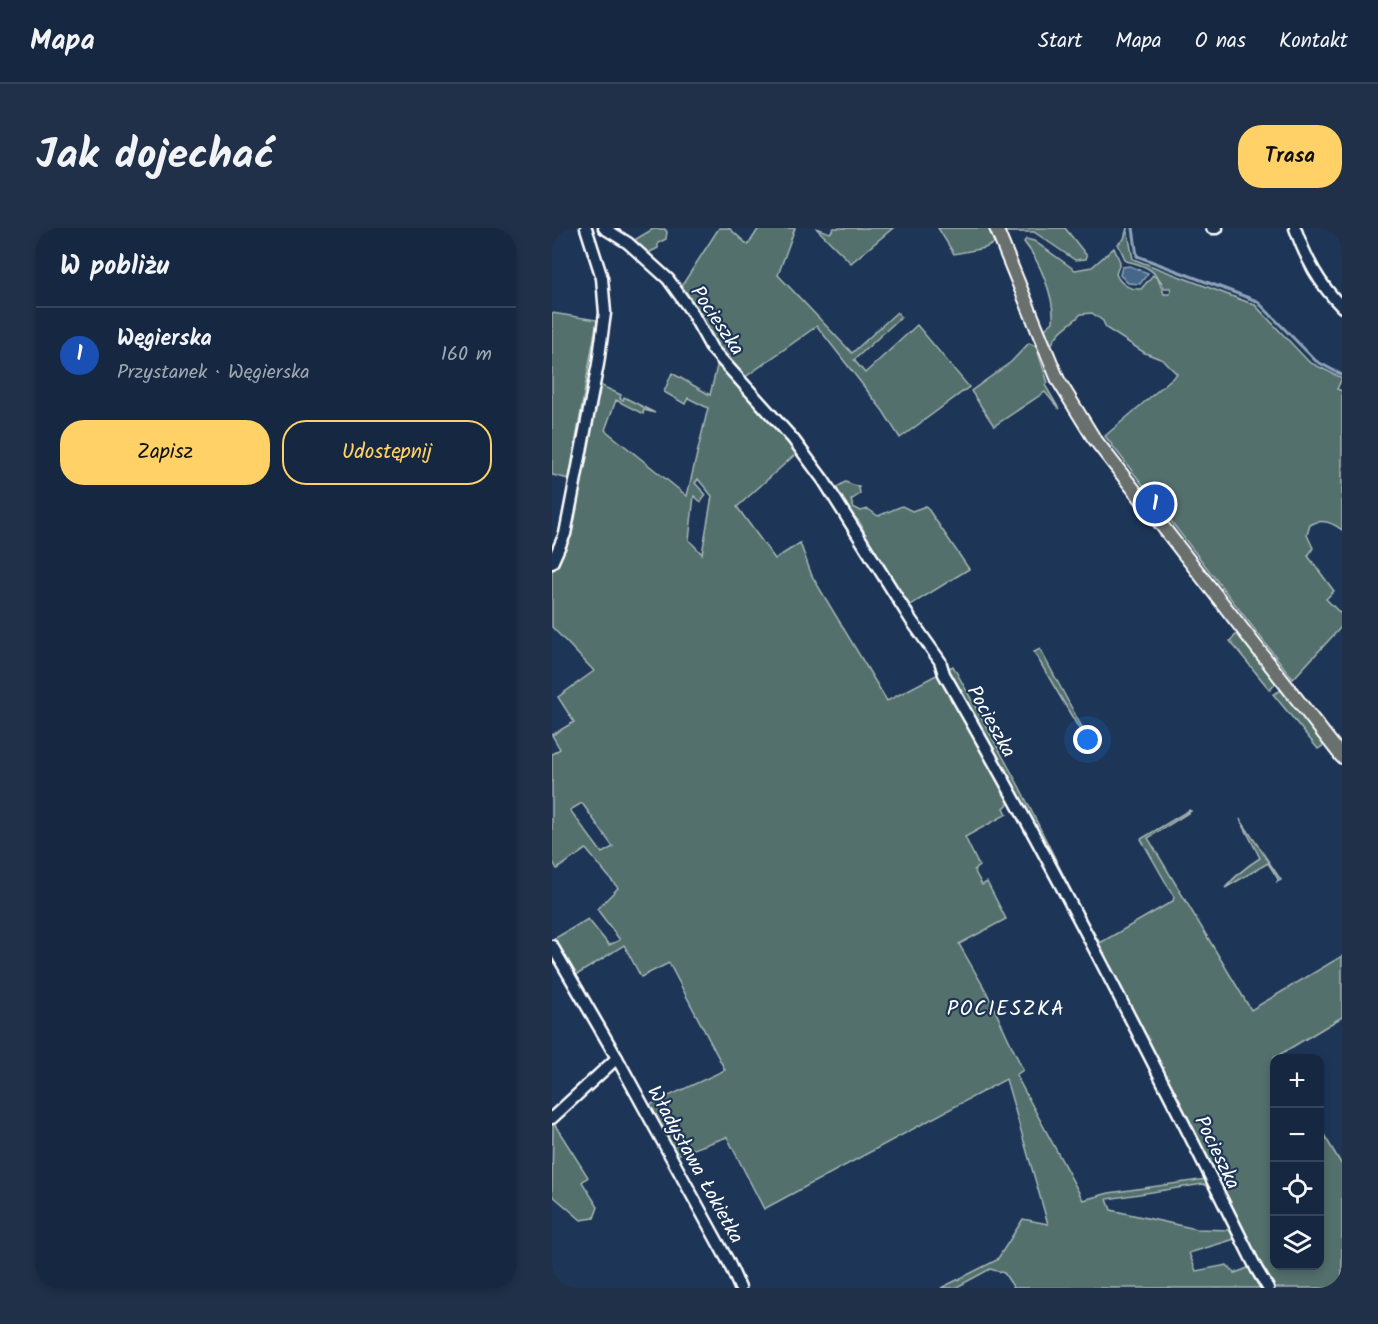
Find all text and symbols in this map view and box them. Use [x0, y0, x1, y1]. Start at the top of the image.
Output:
text: Mapa [30, 19, 95, 64]
text: Start [1038, 25, 1082, 58]
text: Mapa [1115, 25, 1162, 58]
text: O nas [1195, 25, 1246, 58]
text: Kontakt [1279, 25, 1348, 58]
text: Jak dojechać [36, 123, 274, 190]
button: Trasa [1238, 125, 1342, 188]
text: W pobliżu [60, 246, 169, 288]
street label: Pocieszka [681, 280, 752, 363]
text: Węgierska [117, 322, 212, 357]
text: 1 [76, 339, 83, 371]
text: 160 m [441, 339, 492, 371]
text: Przystanek · Węgierska [117, 357, 310, 389]
button: Zapisz [60, 420, 270, 485]
button: Udostępnij [282, 420, 492, 485]
pin: 1 [1136, 482, 1174, 526]
street label: Pocieszka [957, 680, 1023, 764]
your location [1073, 725, 1102, 754]
district label: POCIESZKA [947, 993, 1065, 1026]
map controls [1270, 1054, 1324, 1270]
button: + [1270, 1054, 1324, 1108]
street label: Władysława Łokietka [637, 1080, 751, 1250]
button: − [1270, 1108, 1324, 1162]
street label: Pocieszka [1185, 1111, 1248, 1195]
button: locate [1270, 1162, 1324, 1216]
button: layers [1270, 1216, 1324, 1270]

